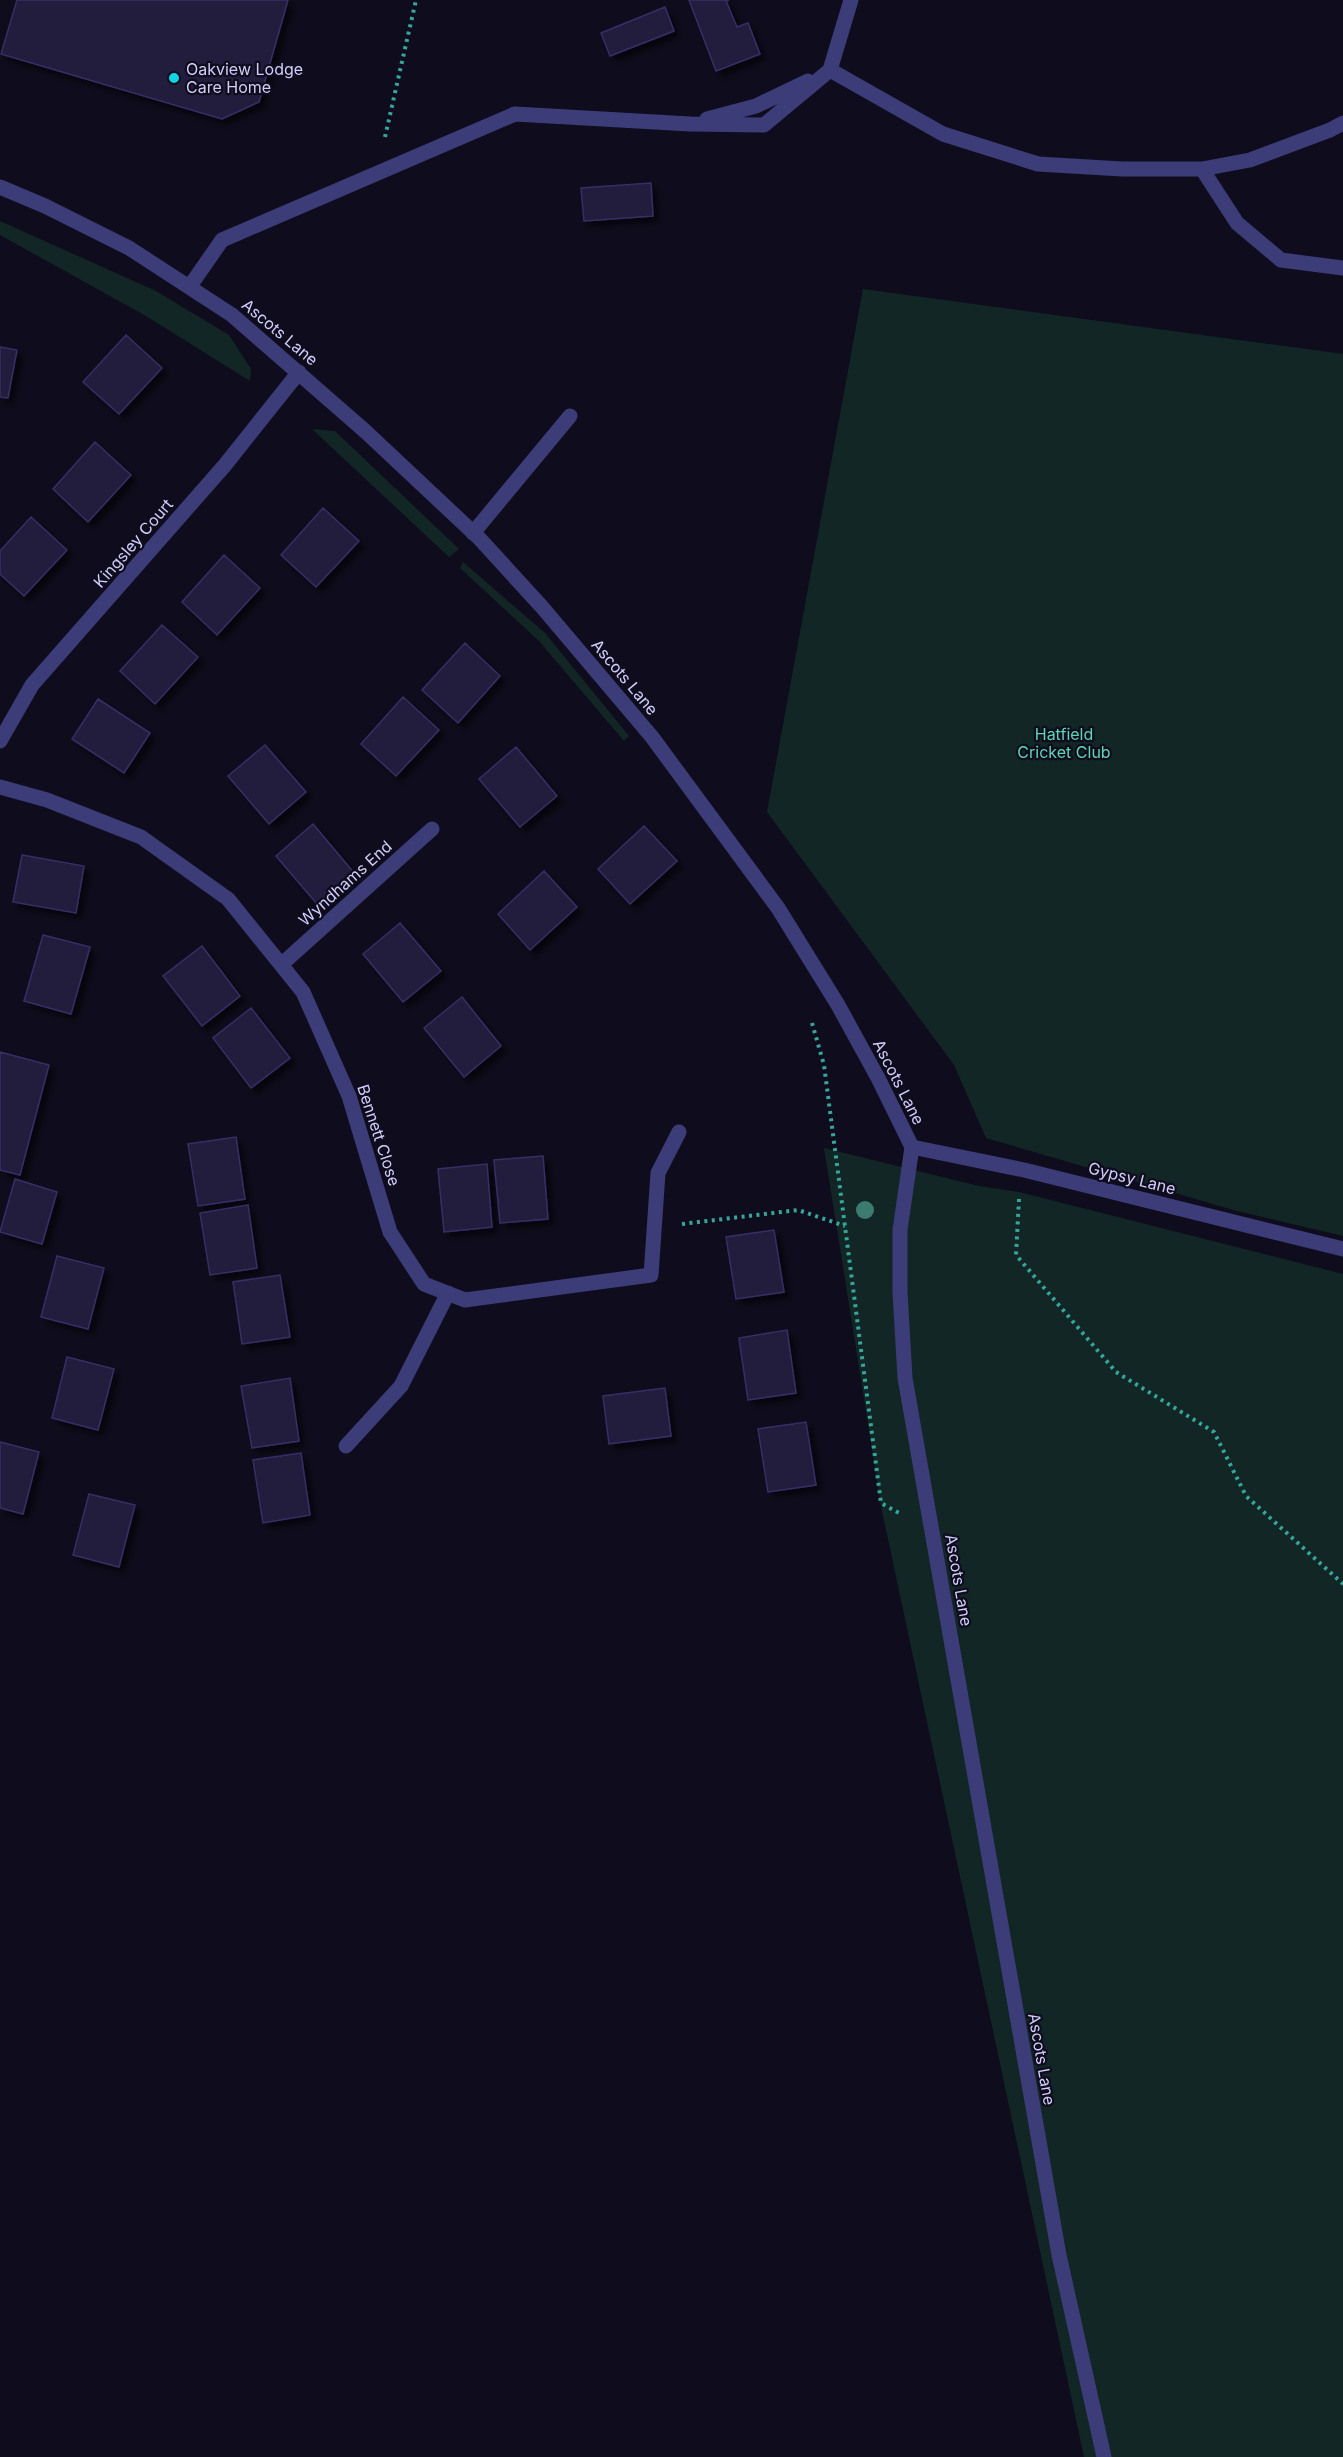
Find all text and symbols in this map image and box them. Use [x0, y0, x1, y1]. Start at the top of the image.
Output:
place label: Oakview Lodge Care Home [186, 59, 303, 97]
marker: Oakview Lodge Care Home [167, 71, 181, 85]
street label: Ascots Lane [238, 294, 322, 370]
street label: Kingsley Court [89, 494, 177, 592]
street label: Ascots Lane [587, 635, 663, 719]
park label: Hatfield Cricket Club [1017, 724, 1111, 762]
street label: Wyndhams End [294, 836, 396, 930]
street label: Ascots Lane [869, 1036, 929, 1128]
street label: Bennett Close [353, 1082, 405, 1188]
street label: Gypsy Lane [1086, 1157, 1178, 1199]
street label: Ascots Lane [941, 1532, 977, 1628]
street label: Ascots Lane [1024, 2011, 1060, 2107]

